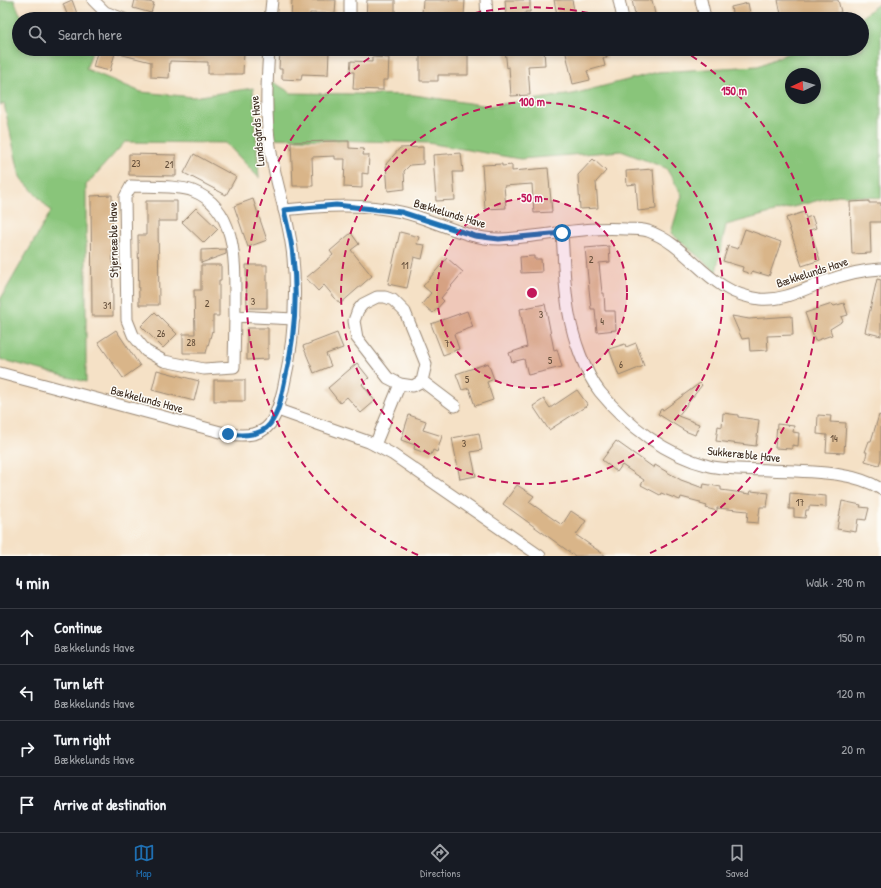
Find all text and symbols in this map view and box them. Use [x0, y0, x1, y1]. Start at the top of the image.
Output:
search box [12, 12, 869, 56]
icon: search [26, 23, 48, 45]
text: Search here [58, 24, 122, 45]
north arrow [785, 68, 821, 104]
text: 150 m [721, 82, 747, 99]
text: 100 m [519, 93, 545, 110]
street label: Lundsgårds Have [245, 95, 269, 167]
house number: 23 [131, 157, 141, 170]
house number: 21 [165, 158, 174, 171]
text: 50 m [521, 189, 543, 206]
street label: Bækkelunds Have [412, 194, 488, 232]
street label: Stjerneæble Have [104, 202, 122, 278]
route start [553, 224, 571, 242]
street label: Bækkelunds Have [774, 252, 850, 292]
house number: 2 [589, 253, 594, 266]
house number: 11 [401, 259, 409, 272]
centre of rings [525, 286, 539, 300]
house number: 3 [251, 295, 256, 308]
house number: 2 [205, 297, 210, 310]
house number: 31 [103, 299, 111, 312]
house number: 3 [539, 308, 544, 321]
house number: 4 [600, 315, 604, 328]
house number: 26 [157, 327, 165, 340]
house number: 28 [186, 336, 196, 349]
house number: 7 [445, 337, 450, 350]
house number: 5 [548, 354, 553, 367]
house number: 6 [619, 358, 623, 371]
house number: 5 [465, 373, 470, 386]
street label: Bækkelunds Have [109, 381, 185, 417]
route end [219, 425, 237, 443]
house number: 14 [830, 432, 838, 445]
house number: 3 [462, 437, 467, 450]
street label: Sukkeræble Have [707, 442, 782, 466]
house number: 17 [796, 496, 804, 509]
text: 4 min [16, 571, 49, 594]
text: Walk · 290 m [806, 573, 865, 591]
text: Continue [54, 617, 102, 638]
icon: ahead [16, 626, 38, 648]
text: 150 m [837, 628, 865, 646]
text: Bækkelunds Have [54, 638, 135, 656]
text: Turn left [54, 673, 104, 694]
icon: left [16, 682, 38, 704]
text: 120 m [837, 684, 865, 702]
text: Bækkelunds Have [54, 694, 135, 712]
text: Turn right [54, 729, 110, 750]
icon: right [16, 738, 38, 760]
text: 20 m [841, 740, 865, 758]
text: Bækkelunds Have [54, 750, 135, 768]
icon: arrive [16, 794, 38, 816]
text: Arrive at destination [54, 794, 166, 815]
tab: Map [133, 842, 155, 880]
tab: Directions [420, 842, 461, 880]
tab: Saved [726, 842, 748, 880]

